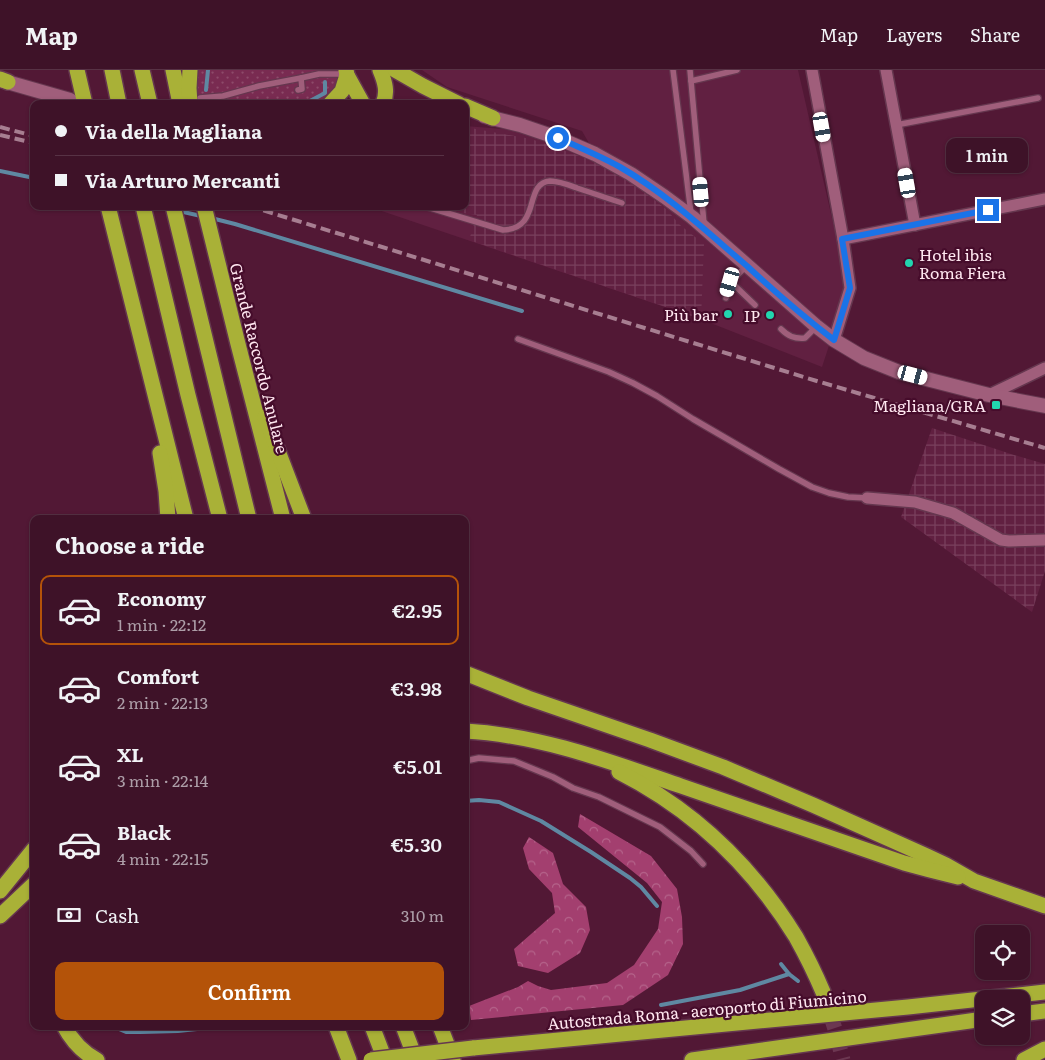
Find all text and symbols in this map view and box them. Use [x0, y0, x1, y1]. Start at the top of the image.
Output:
text: Map [25, 17, 78, 52]
text: Map [820, 21, 858, 48]
text: Layers [886, 21, 942, 48]
text: Share [970, 21, 1020, 48]
car [812, 111, 831, 143]
text: Via della Magliana [85, 117, 262, 145]
route start [547, 127, 569, 149]
callout: 1 min [947, 138, 1029, 172]
text: 1 min [966, 143, 1008, 167]
text: Via Arturo Mercanti [85, 166, 280, 194]
car [897, 167, 916, 199]
car [692, 176, 709, 208]
route end [977, 199, 999, 221]
place label: Hotel ibis Roma Fiera [919, 242, 1006, 284]
marker: Hotel ibis Roma Fiera [903, 257, 915, 269]
street label: Grande Raccordo Anulare [225, 260, 295, 456]
car [718, 266, 741, 298]
place label: Più bar [664, 302, 718, 326]
place label: IP [744, 303, 760, 327]
marker: Più bar [722, 308, 734, 320]
marker: IP [764, 309, 776, 321]
car [896, 364, 929, 386]
place label: Magliana/GRA [873, 393, 986, 417]
marker: Magliana/GRA [990, 399, 1002, 411]
text: Choose a ride [55, 528, 204, 561]
text: Economy [117, 584, 206, 612]
icon: car [57, 588, 102, 633]
text: €2.95 [392, 596, 442, 624]
text: 1 min · 22:12 [117, 612, 206, 636]
text: Comfort [117, 662, 199, 690]
icon: car [57, 666, 102, 711]
text: €3.98 [391, 674, 442, 702]
text: 2 min · 22:13 [117, 690, 208, 714]
text: XL [117, 740, 144, 768]
icon: car [57, 744, 102, 789]
text: €5.01 [393, 752, 442, 780]
text: 3 min · 22:14 [117, 768, 208, 792]
text: Black [117, 818, 171, 846]
icon: car [57, 822, 102, 867]
text: €5.30 [391, 830, 442, 858]
text: 4 min · 22:15 [117, 846, 208, 870]
icon: cash [55, 901, 83, 929]
text: Cash [95, 901, 139, 929]
text: 310 m [401, 903, 444, 927]
map controls [975, 925, 1030, 1045]
button: locate [975, 925, 1030, 980]
button: Confirm [55, 962, 444, 1020]
street label: Autostrada Roma - aeroporto di Fiumicino [546, 983, 868, 1035]
button: layers [975, 990, 1030, 1045]

